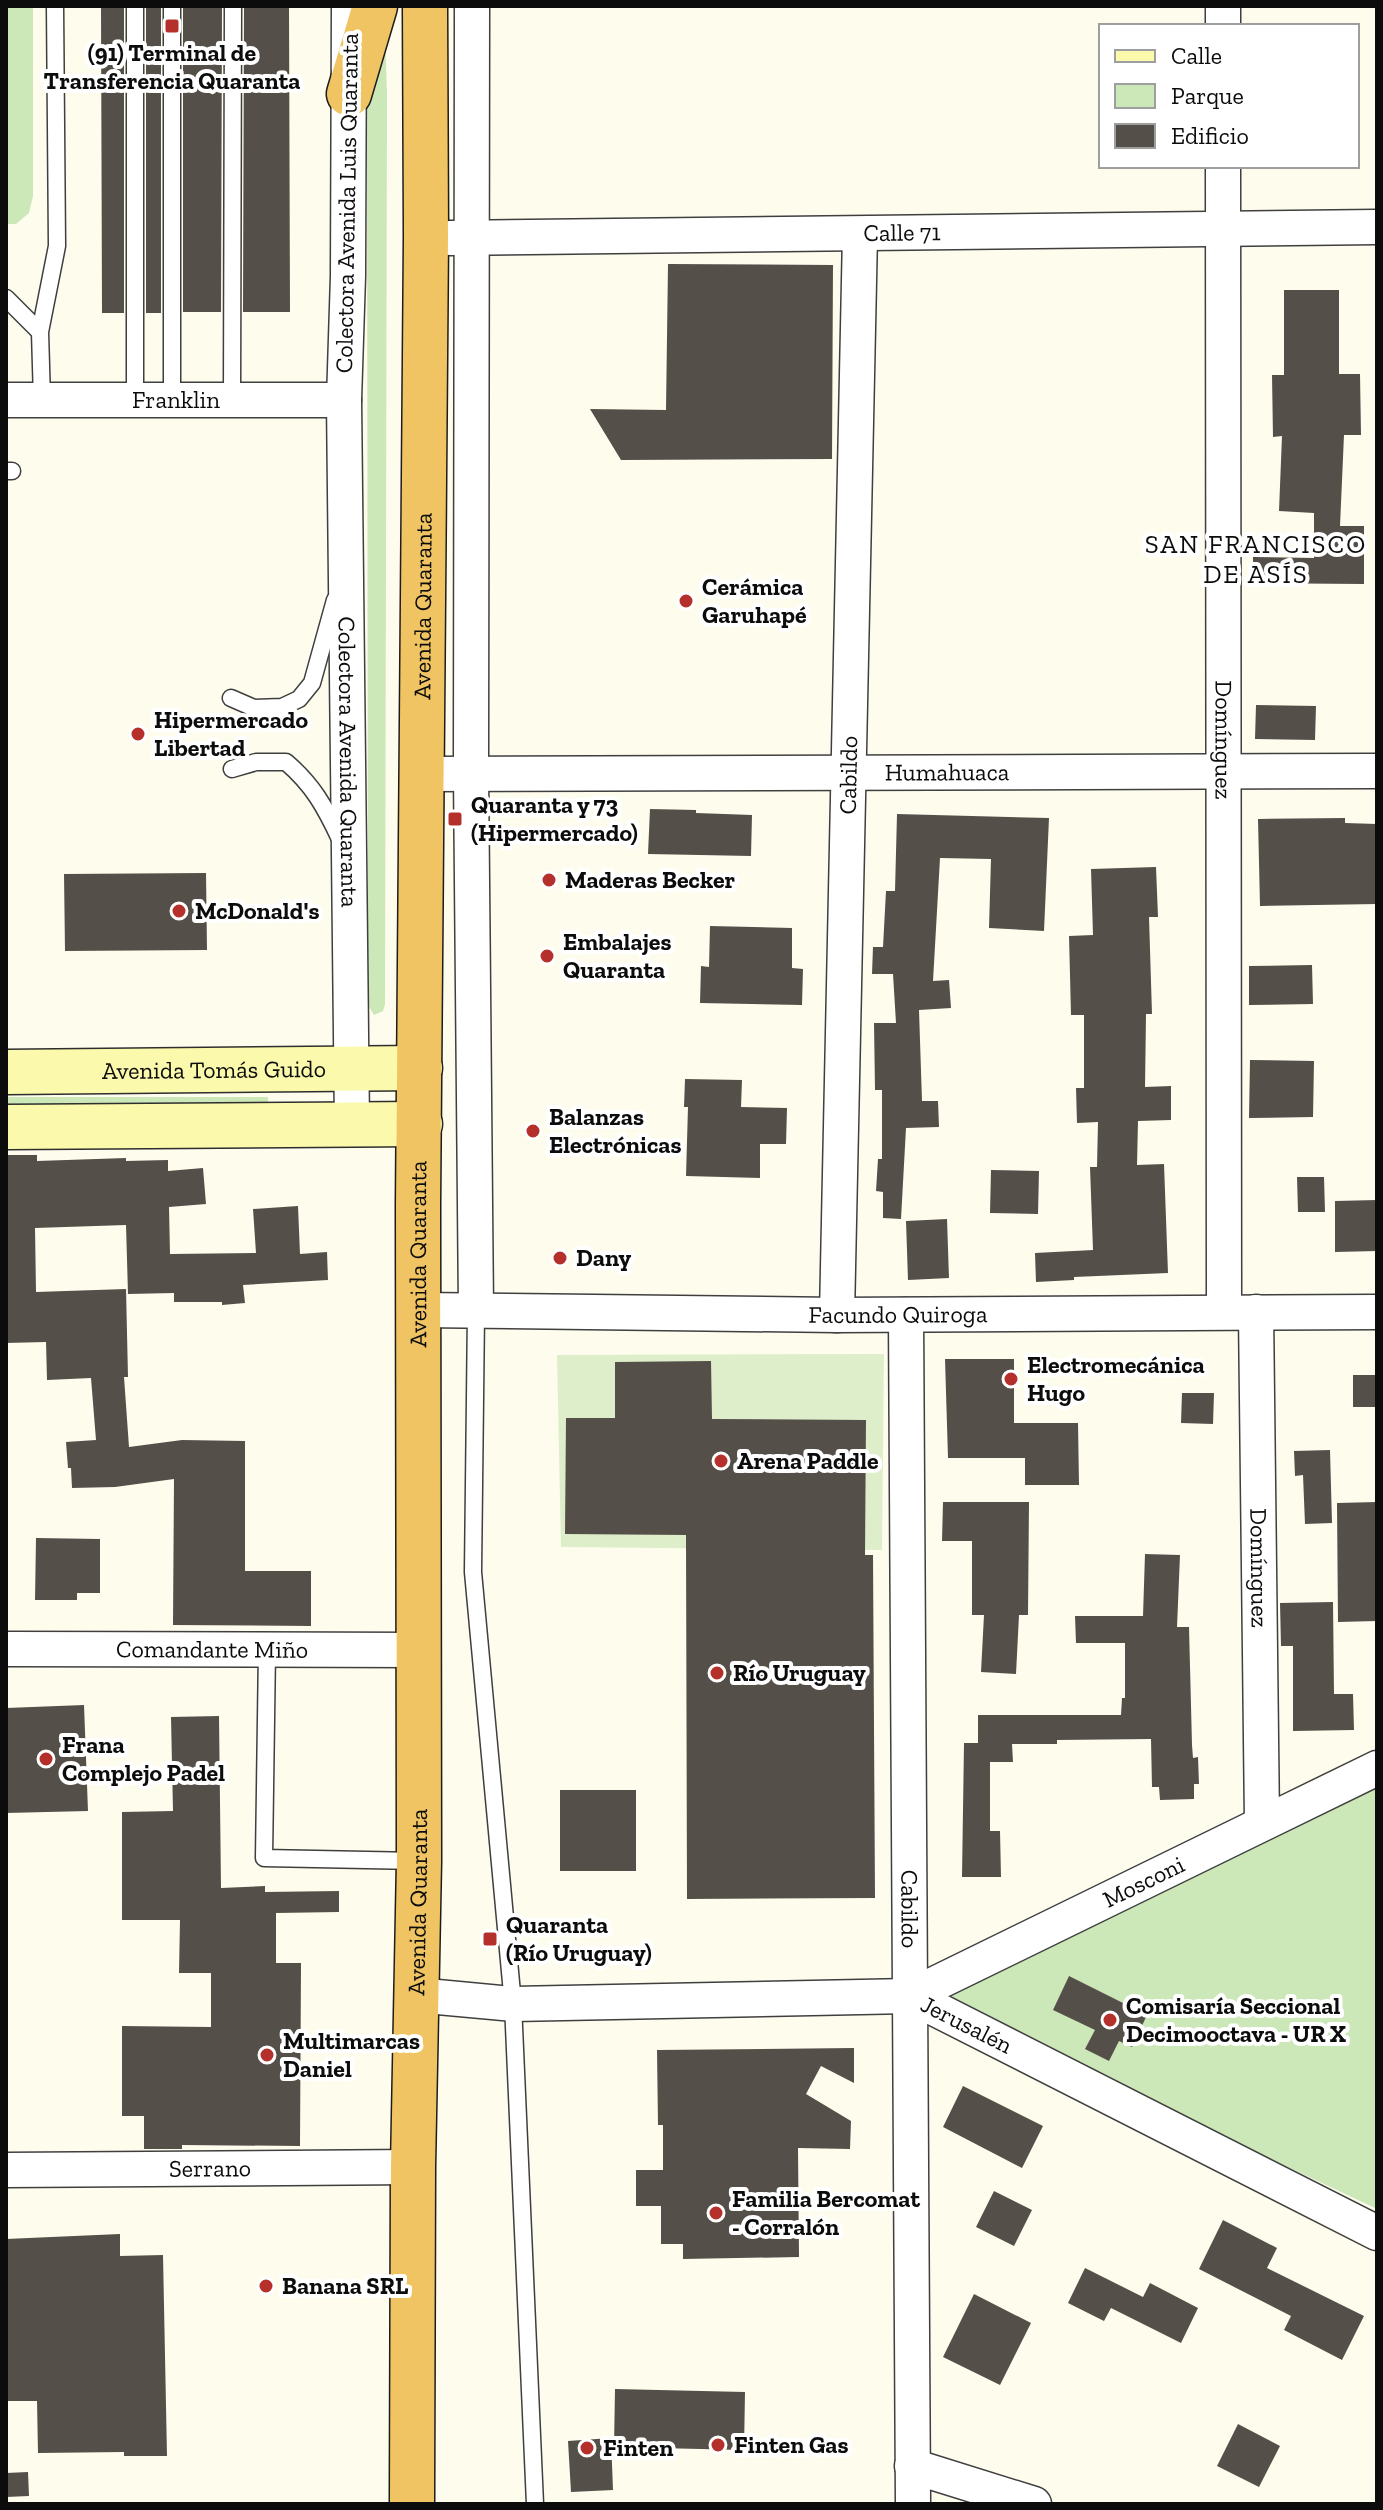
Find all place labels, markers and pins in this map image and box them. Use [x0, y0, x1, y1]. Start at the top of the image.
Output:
marker: (91) Terminal de Transferencia Quaranta [163, 17, 181, 35]
place label: (91) Terminal de Transferencia Quaranta [44, 38, 300, 95]
place label: Cerámica Garuhapé [702, 572, 807, 629]
marker: Cerámica Garuhapé [677, 592, 695, 610]
place label: Hipermercado Libertad [154, 705, 308, 762]
marker: Hipermercado Libertad [129, 725, 147, 743]
place label: Quaranta y 73 (Hipermercado) [471, 790, 638, 847]
marker: Quaranta y 73 (Hipermercado) [446, 810, 464, 828]
place label: Maderas Becker [565, 865, 736, 894]
marker: Maderas Becker [540, 871, 558, 889]
place label: McDonald's [195, 896, 319, 925]
marker: McDonald's [170, 902, 188, 920]
place label: Embalajes Quaranta [563, 927, 671, 984]
marker: Embalajes Quaranta [538, 947, 556, 965]
place label: Balanzas Electrónicas [549, 1102, 682, 1159]
marker: Balanzas Electrónicas [524, 1122, 542, 1140]
place label: Dany [576, 1243, 632, 1272]
marker: Dany [551, 1249, 569, 1267]
place label: Electromecánica Hugo [1027, 1350, 1205, 1407]
marker: Electromecánica Hugo [1002, 1370, 1020, 1388]
place label: Arena Paddle [737, 1446, 879, 1475]
marker: Arena Paddle [712, 1452, 730, 1470]
place label: Río Uruguay [733, 1658, 866, 1687]
marker: Río Uruguay [708, 1664, 726, 1682]
place label: Frana Complejo Padel [62, 1730, 225, 1787]
marker: Frana Complejo Padel [37, 1750, 55, 1768]
place label: Quaranta (Río Uruguay) [506, 1910, 652, 1967]
marker: Quaranta (Río Uruguay) [481, 1930, 499, 1948]
place label: Comisaría Seccional Decimooctava - UR X [1126, 1991, 1346, 2048]
marker: Comisaría Seccional Decimooctava - UR X [1101, 2011, 1119, 2029]
place label: Multimarcas Daniel [283, 2026, 420, 2083]
marker: Multimarcas Daniel [258, 2046, 276, 2064]
place label: Familia Bercomat - Corralón [732, 2184, 920, 2241]
marker: Familia Bercomat - Corralón [707, 2204, 725, 2222]
place label: Banana SRL [282, 2271, 409, 2300]
marker: Banana SRL [257, 2277, 275, 2295]
place label: Finten Gas [734, 2430, 848, 2459]
place label: Finten [603, 2433, 673, 2462]
marker: Finten Gas [709, 2436, 727, 2454]
marker: Finten [578, 2439, 596, 2457]

